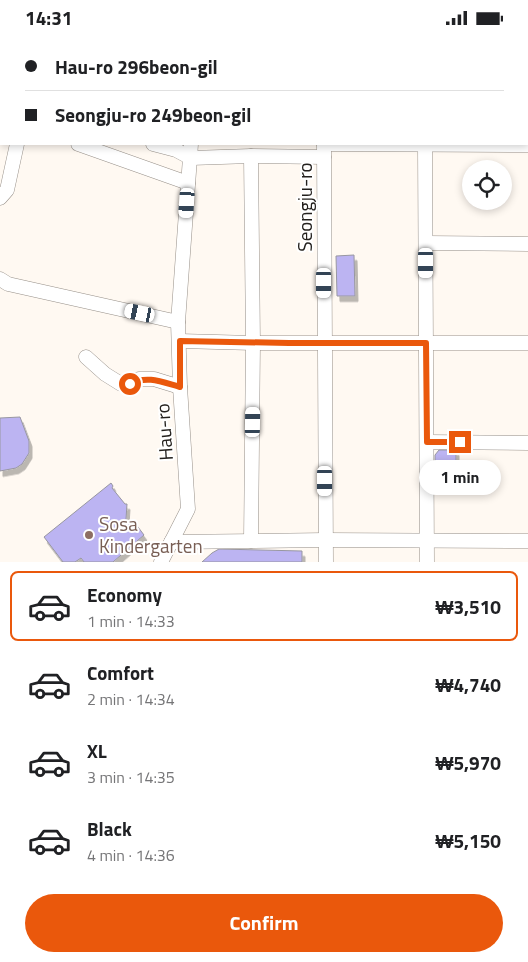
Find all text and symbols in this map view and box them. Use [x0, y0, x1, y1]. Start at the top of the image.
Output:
text: 14:31 [25, 3, 72, 32]
text: Hau-ro 296beon-gil [55, 52, 218, 81]
text: Seongju-ro 249beon-gil [55, 100, 251, 129]
map controls [462, 160, 512, 210]
button: locate [462, 160, 512, 210]
street label: Seongju-ro [290, 162, 319, 252]
car [178, 188, 195, 218]
car [418, 248, 433, 278]
car [316, 268, 331, 298]
car [123, 303, 156, 323]
route start [119, 373, 141, 395]
street label: Hau-ro [147, 403, 180, 462]
car [245, 407, 260, 437]
route end [449, 431, 471, 453]
callout: 1 min [419, 459, 501, 495]
text: 1 min [441, 465, 479, 489]
car [317, 466, 332, 496]
place label: Sosa Kindergarten [99, 509, 203, 560]
marker: Sosa Kindergarten [83, 529, 95, 541]
text: Economy [87, 580, 162, 609]
icon: car [27, 584, 72, 629]
text: ₩3,510 [436, 592, 501, 621]
text: 1 min · 14:33 [87, 609, 175, 633]
text: Comfort [87, 658, 154, 687]
icon: car [27, 662, 72, 707]
text: ₩4,740 [436, 670, 501, 699]
text: 2 min · 14:34 [87, 687, 175, 711]
text: XL [87, 736, 107, 765]
icon: car [27, 740, 72, 785]
text: ₩5,970 [436, 748, 501, 777]
text: 3 min · 14:35 [87, 765, 175, 789]
text: Black [87, 814, 132, 843]
icon: car [27, 818, 72, 863]
text: ₩5,150 [436, 826, 501, 855]
text: 4 min · 14:36 [87, 843, 175, 867]
button: Confirm [25, 894, 503, 952]

